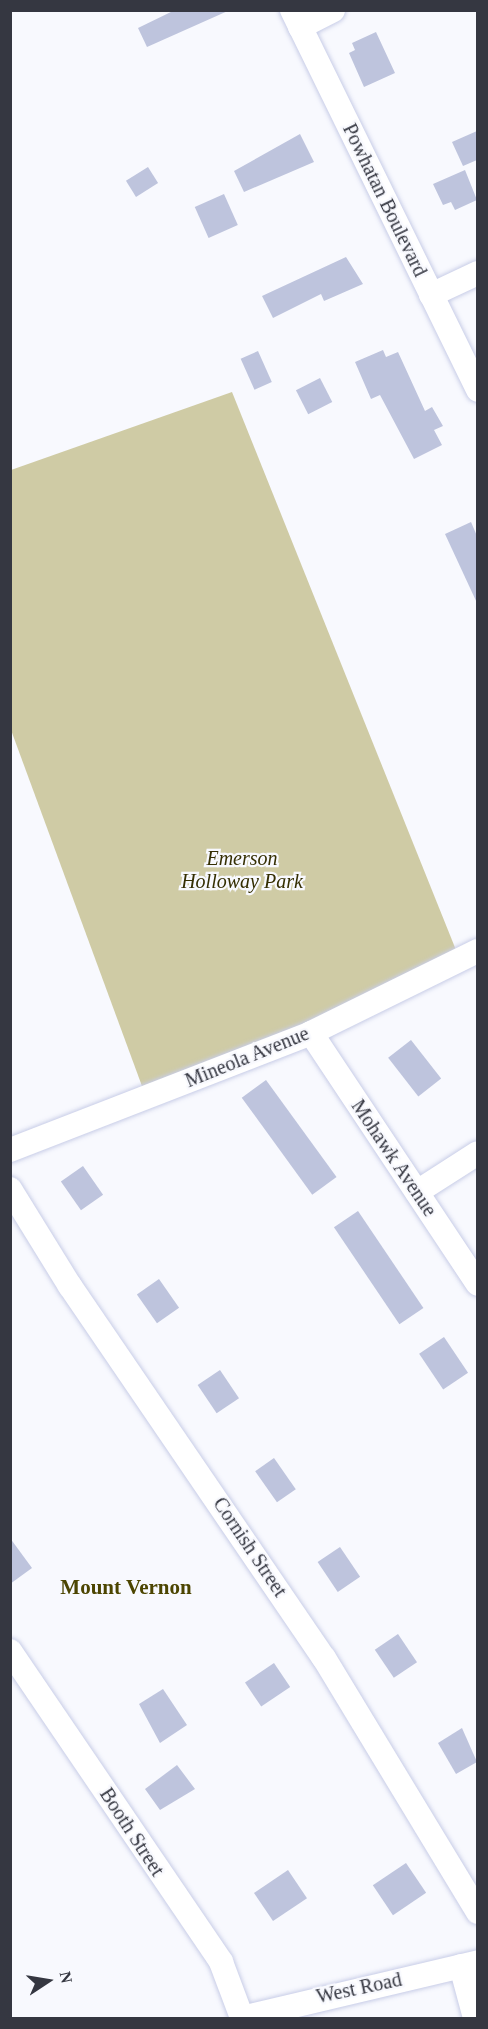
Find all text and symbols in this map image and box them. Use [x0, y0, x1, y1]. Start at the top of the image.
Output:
street label: Powhatan Boulevard [338, 120, 432, 280]
park label: Emerson Holloway Park [181, 846, 303, 893]
street label: Mineola Avenue [181, 1021, 313, 1093]
street label: Mohawk Avenue [346, 1095, 442, 1221]
street label: Cornish Street [208, 1493, 292, 1601]
district label: Mount Vernon [60, 1574, 192, 1600]
street label: Booth Street [95, 1783, 169, 1881]
north arrow [18, 1951, 78, 2011]
street label: West Road [314, 1967, 404, 2009]
text: N [57, 1970, 76, 1985]

